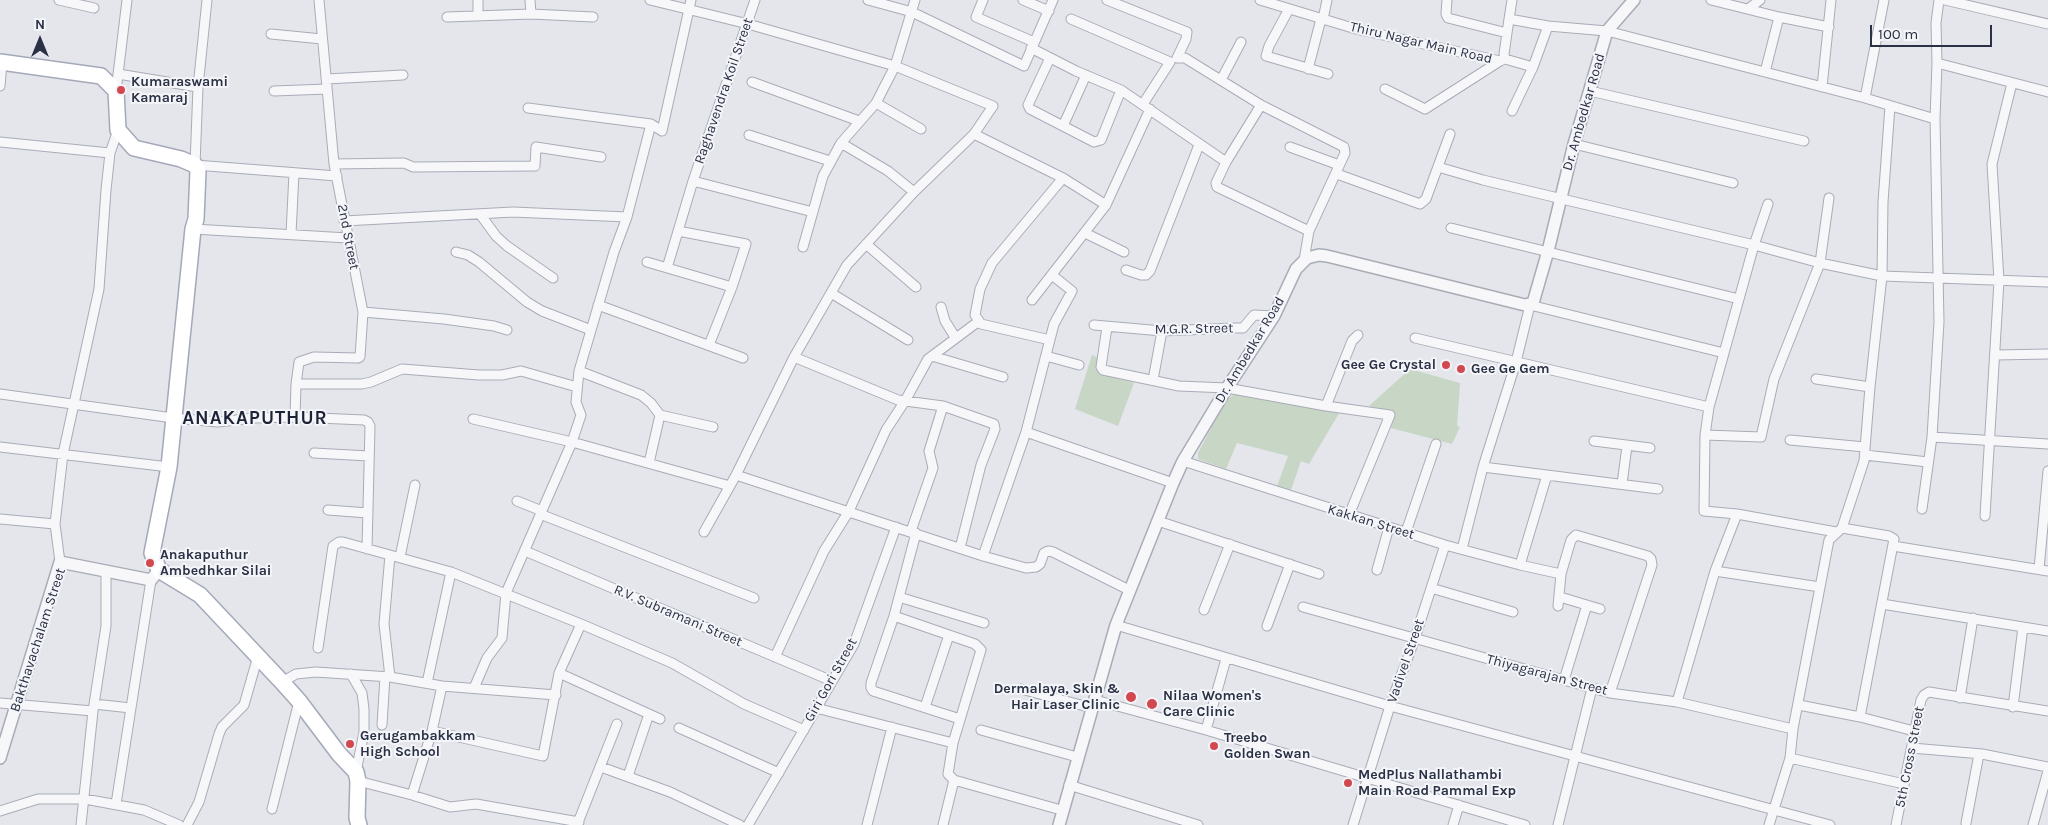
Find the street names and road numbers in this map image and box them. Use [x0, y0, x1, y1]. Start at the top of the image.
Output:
street label: Raghavendra Koil Street [691, 16, 757, 166]
street label: Thiru Nagar Main Road [1348, 18, 1494, 68]
street label: Dr. Ambedkar Road [1559, 51, 1609, 173]
street label: 2nd Street [333, 203, 363, 271]
street label: Dr. Ambedkar Road [1212, 294, 1288, 406]
street label: M.G.R. Street [1155, 320, 1233, 338]
street label: Kakkan Street [1326, 501, 1416, 543]
street label: Bakthavachalam Street [7, 566, 69, 714]
street label: R.V. Subramani Street [611, 581, 745, 651]
street label: Vadivel Street [1384, 617, 1428, 705]
street label: Giri Gori Street [801, 635, 861, 725]
street label: Thiyagarajan Street [1485, 651, 1609, 699]
street label: 5th Cross Street [1892, 705, 1928, 809]

